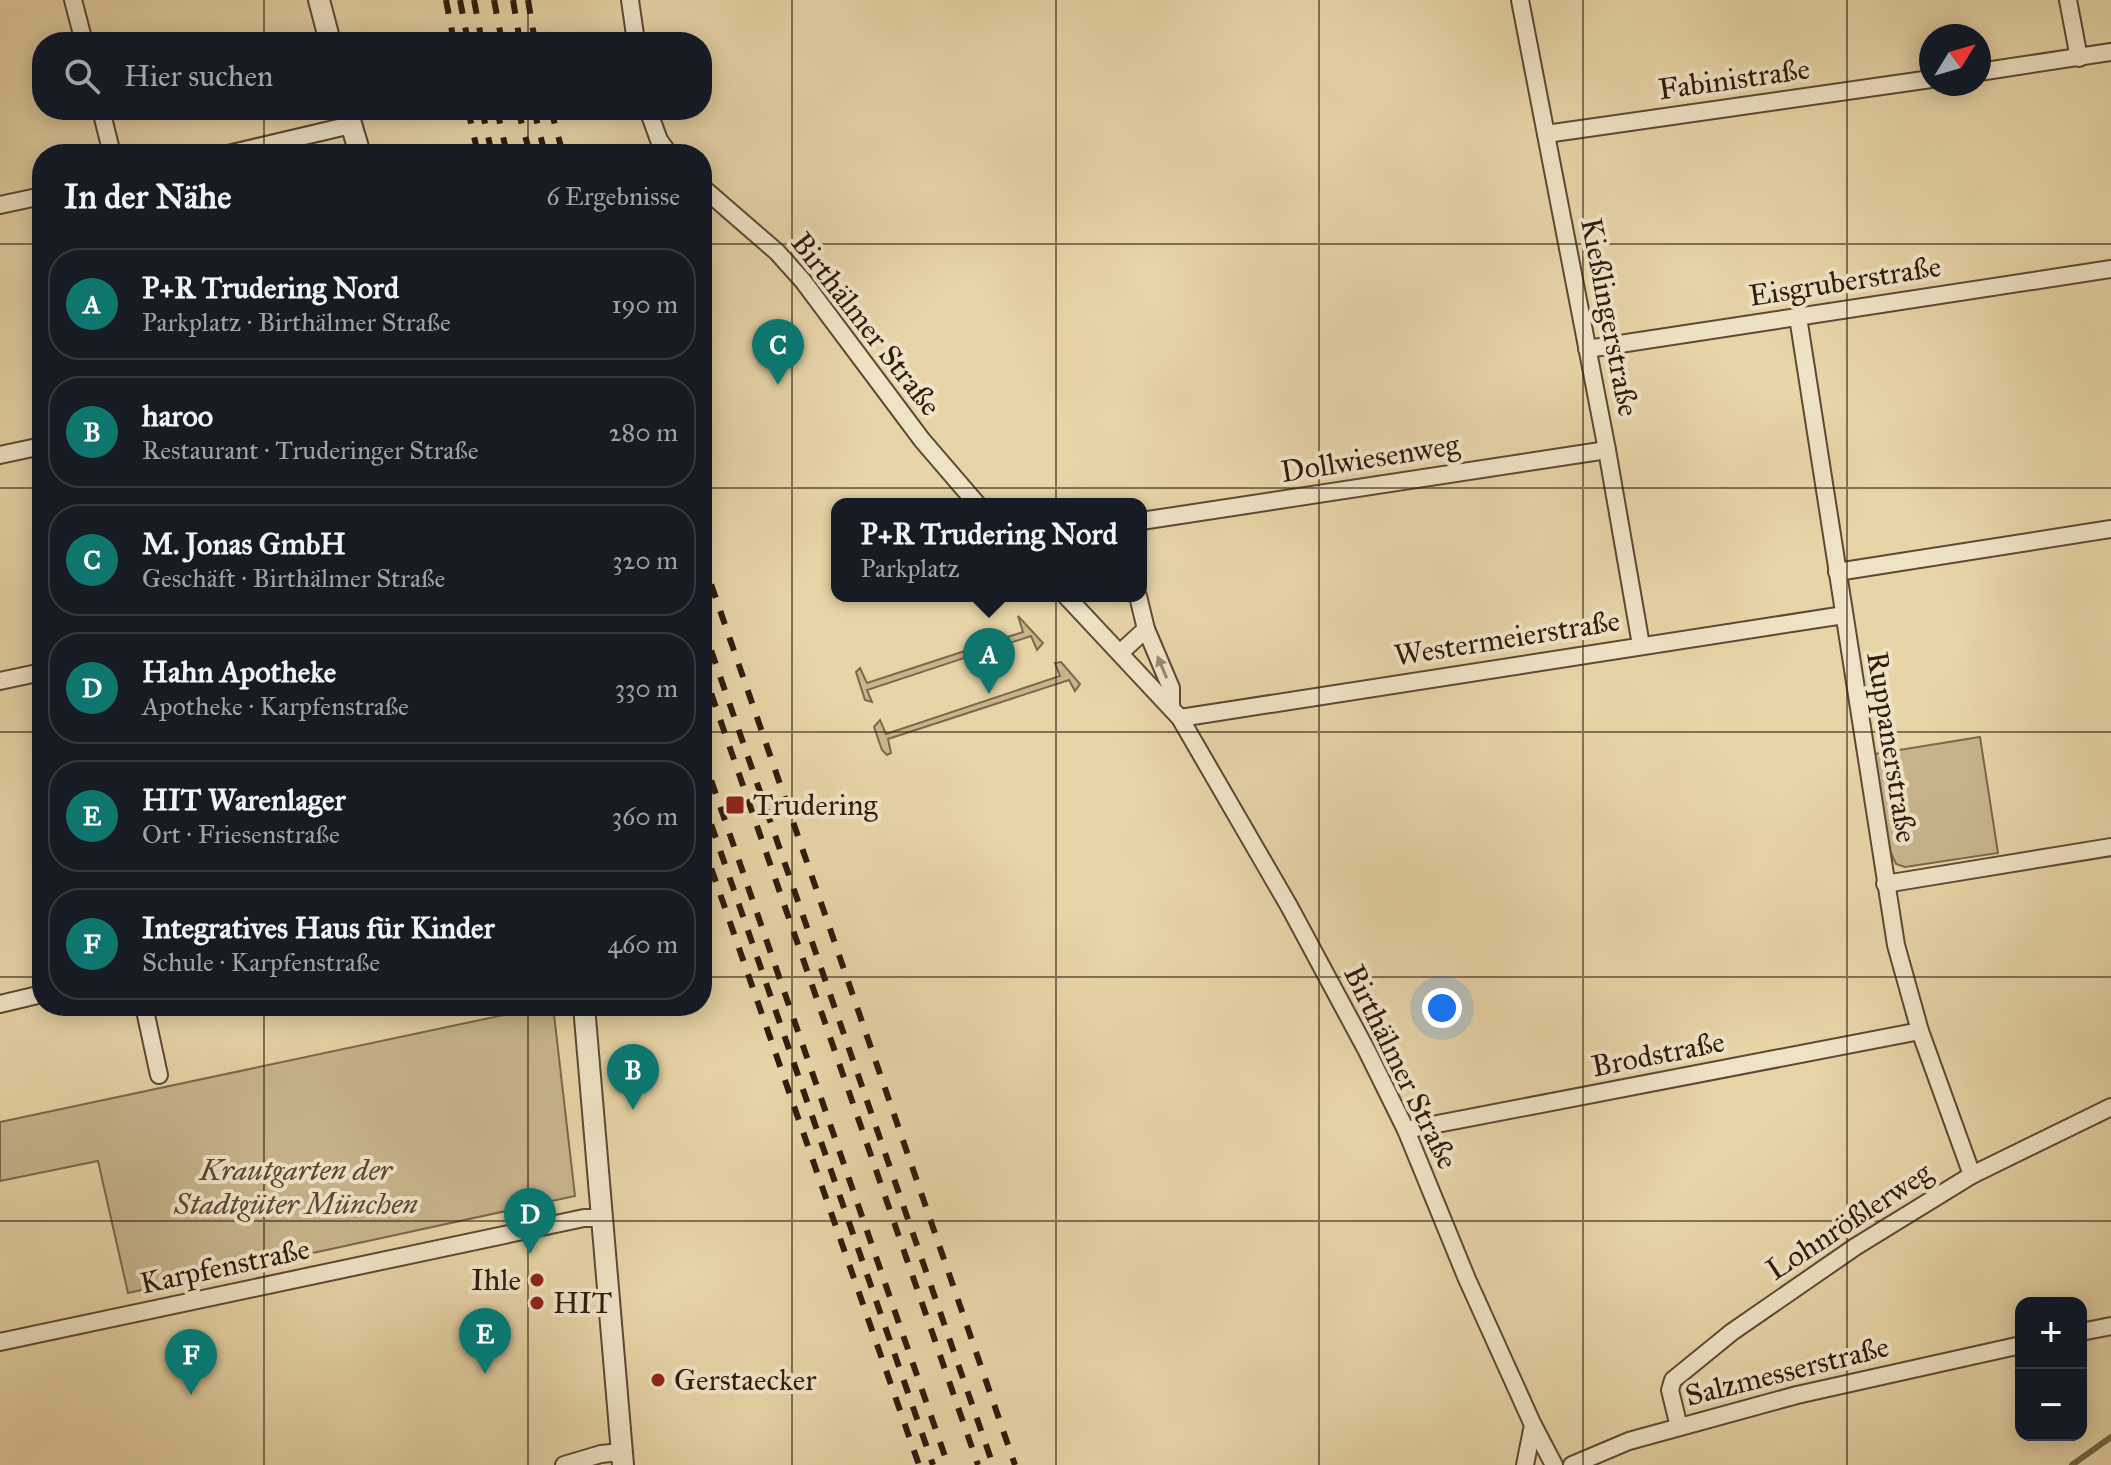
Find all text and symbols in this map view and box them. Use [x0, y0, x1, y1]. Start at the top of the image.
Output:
north arrow [1919, 24, 1991, 96]
search box [32, 32, 712, 120]
street label: Fabinistraße [1656, 51, 1812, 107]
icon: search [60, 54, 104, 98]
text: Hier suchen [124, 58, 273, 94]
text: In der Nähe [64, 176, 231, 217]
text: 6 Ergebnisse [546, 180, 680, 212]
street label: Kießlingerstraße [1573, 215, 1647, 419]
street label: Birthälmer Straße [783, 225, 949, 423]
street label: Eisgruberstraße [1746, 248, 1944, 314]
text: P+R Trudering Nord [142, 270, 399, 306]
text: A [83, 288, 101, 320]
text: 190 m [611, 288, 678, 320]
text: Parkplatz · Birthälmer Straße [142, 306, 451, 338]
pin: C [752, 319, 804, 385]
text: haroo [142, 398, 213, 434]
text: B [83, 416, 101, 448]
text: 280 m [609, 416, 678, 448]
street label: Dollwiesenweg [1278, 426, 1463, 490]
text: Restaurant · Truderinger Straße [142, 434, 479, 466]
popup [831, 498, 1147, 602]
text: P+R Trudering Nord [860, 516, 1118, 552]
text: M. Jonas GmbH [142, 526, 346, 562]
text: C [83, 544, 101, 576]
text: 320 m [612, 544, 678, 576]
text: Parkplatz [860, 552, 960, 584]
text: Geschäft · Birthälmer Straße [142, 562, 445, 594]
street label: Westermeierstraße [1392, 602, 1622, 674]
pin: A [963, 628, 1015, 694]
street label: Ruppanerstraße [1859, 649, 1925, 845]
text: Hahn Apotheke [142, 654, 336, 690]
one-way arrow [1156, 655, 1169, 679]
text: D [82, 672, 102, 704]
text: 330 m [615, 672, 678, 704]
text: Apotheke · Karpfenstraße [142, 690, 409, 722]
text: HIT Warenlager [142, 782, 346, 818]
place label: Trudering [753, 787, 879, 823]
marker: Trudering [724, 794, 746, 816]
text: E [83, 800, 101, 832]
text: 360 m [612, 800, 678, 832]
text: Ort · Friesenstraße [142, 818, 340, 850]
text: Integratives Haus für Kinder [142, 910, 495, 946]
text: F [84, 928, 101, 960]
text: 460 m [608, 928, 678, 960]
text: Schule · Karpfenstraße [142, 946, 380, 978]
street label: Birthälmer Straße [1336, 959, 1466, 1175]
your location [1422, 988, 1462, 1028]
street label: Brodstraße [1588, 1023, 1728, 1085]
pin: B [607, 1044, 659, 1110]
park label: Krautgarten der Stadtgüter München [173, 1152, 418, 1222]
street label: Lohnrößlerweg [1760, 1154, 1939, 1288]
pin: D [504, 1188, 556, 1254]
street label: Karpfenstraße [137, 1230, 313, 1302]
place label: Ihle [471, 1262, 521, 1298]
marker: Ihle [528, 1271, 546, 1289]
place label: HIT [553, 1285, 612, 1321]
marker: HIT [528, 1294, 546, 1312]
map controls [2015, 1297, 2087, 1441]
button: + [2015, 1297, 2087, 1369]
pin: E [459, 1308, 511, 1374]
street label: Salzmesserstraße [1681, 1328, 1893, 1414]
pin: F [165, 1329, 217, 1395]
place label: Gerstaecker [674, 1362, 817, 1398]
button: − [2015, 1369, 2087, 1441]
marker: Gerstaecker [649, 1371, 667, 1389]

